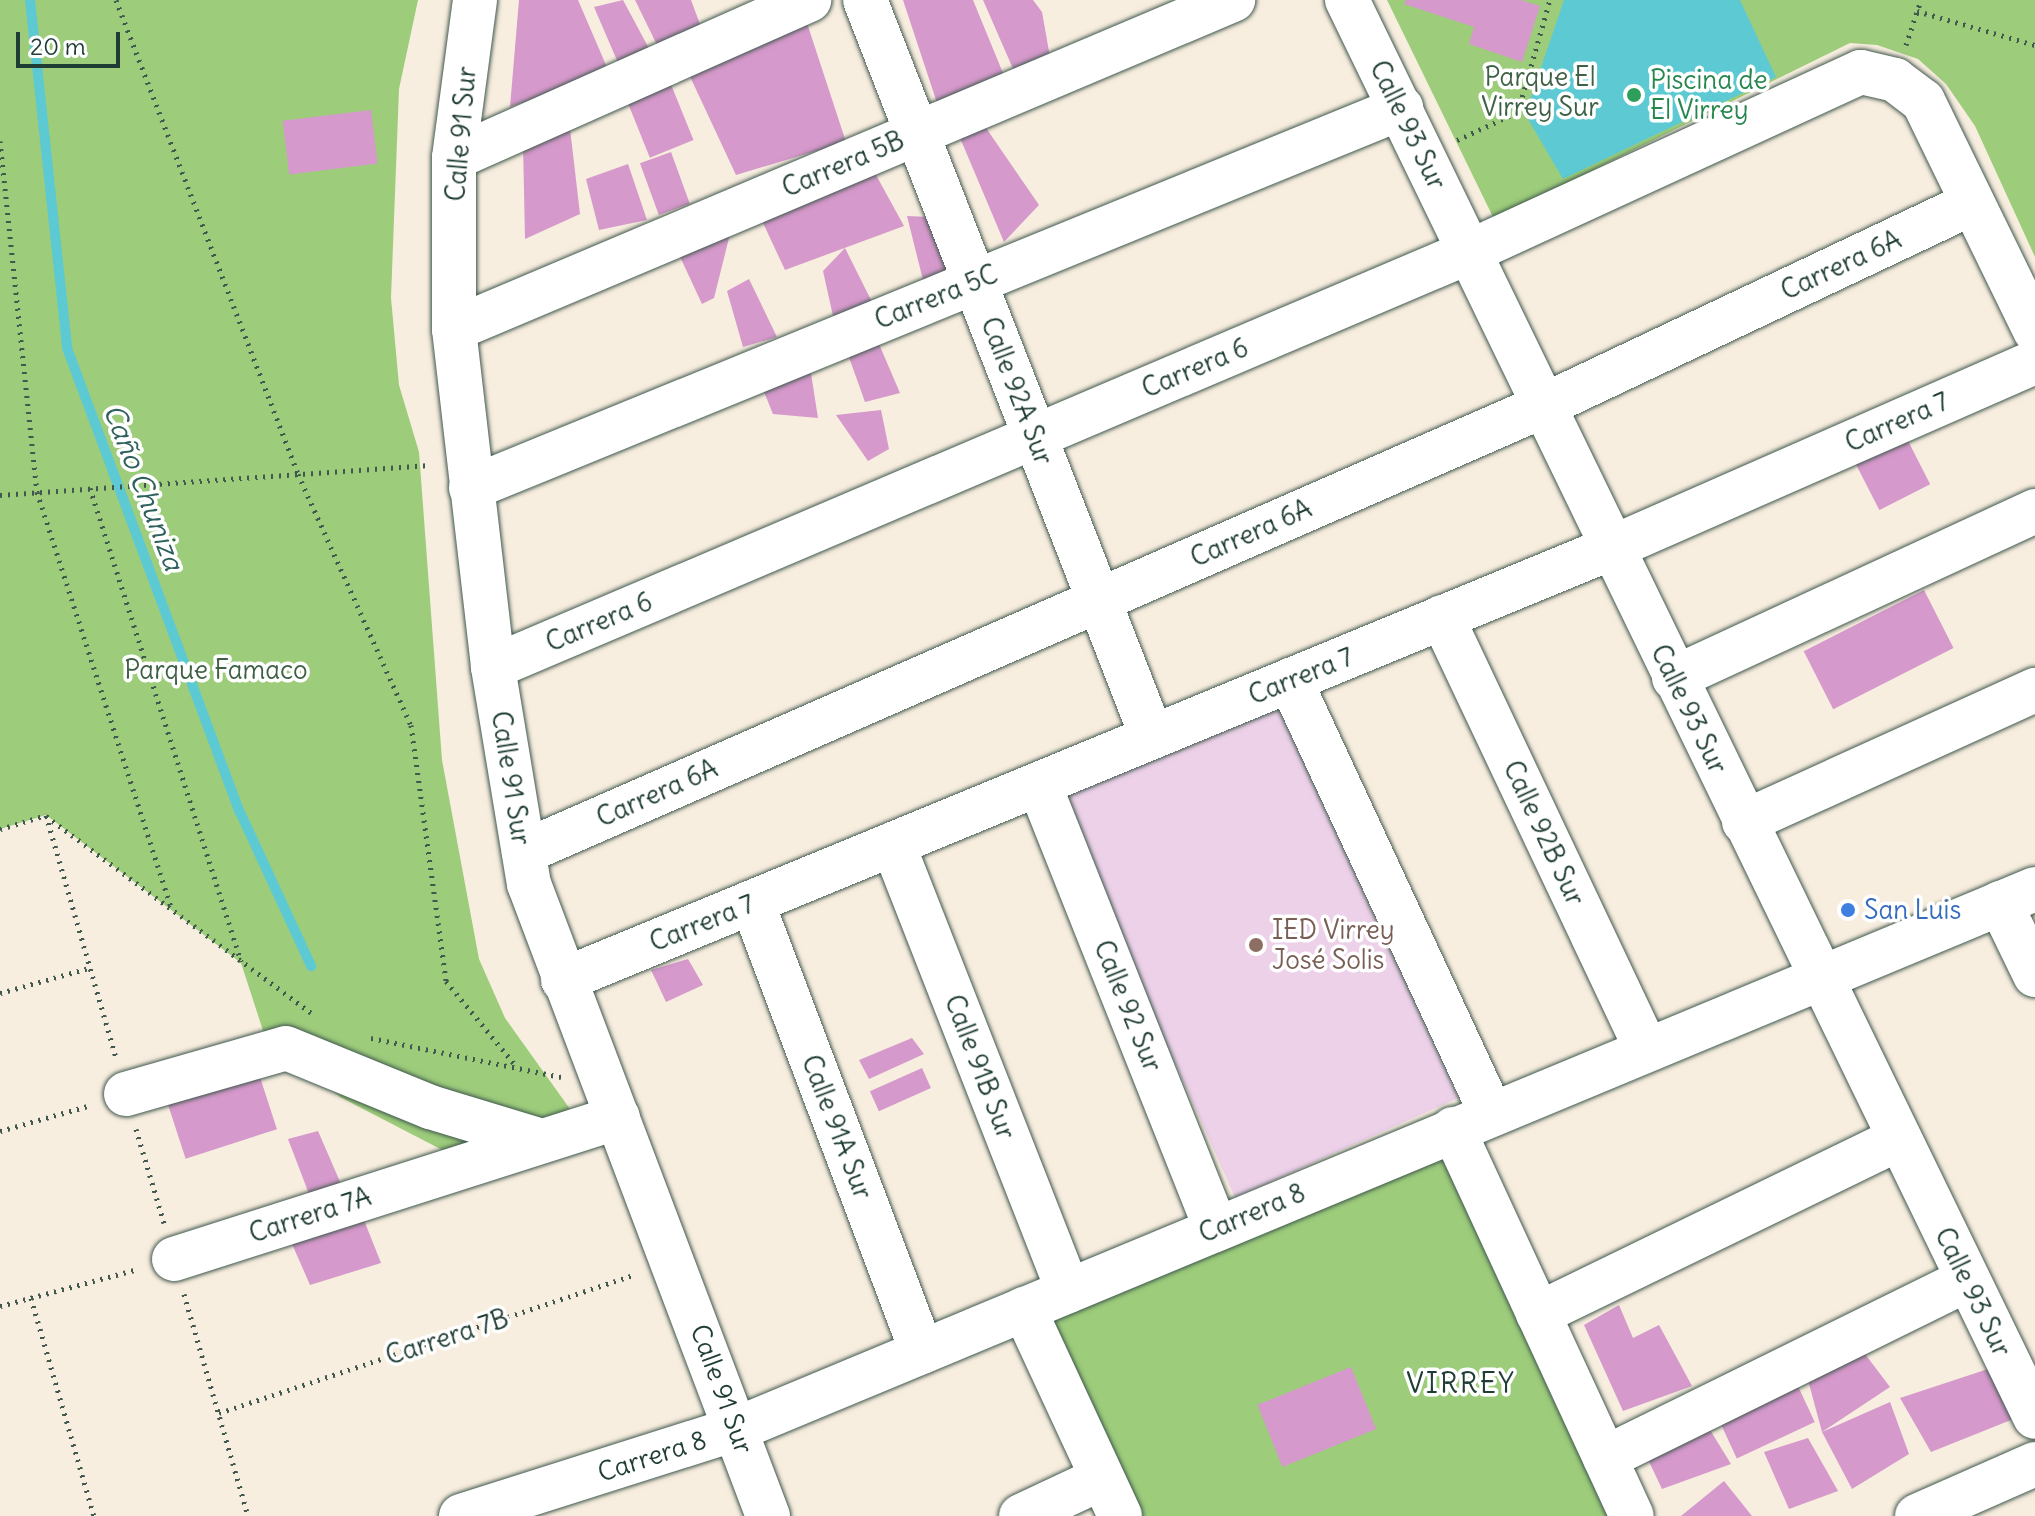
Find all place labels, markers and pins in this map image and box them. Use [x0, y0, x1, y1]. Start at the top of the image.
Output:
place label: Piscina de El Virrey [1650, 64, 1768, 126]
marker: Piscina de El Virrey [1625, 86, 1643, 104]
place label: San Luis [1864, 894, 1961, 926]
marker: San Luis [1839, 901, 1857, 919]
place label: IED Virrey José Solis [1272, 914, 1395, 976]
marker: IED Virrey José Solis [1247, 936, 1265, 954]

